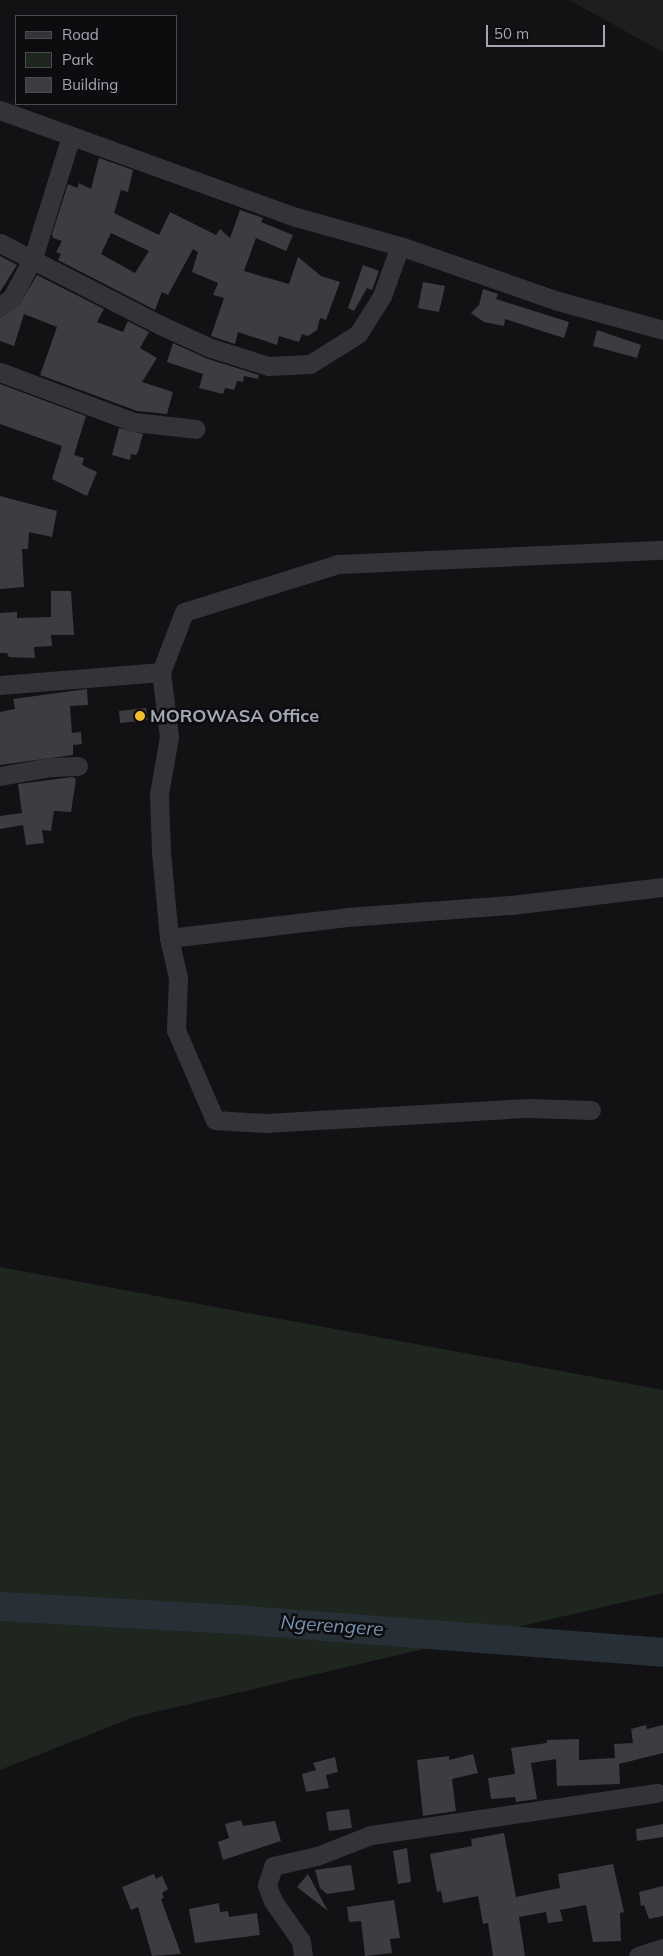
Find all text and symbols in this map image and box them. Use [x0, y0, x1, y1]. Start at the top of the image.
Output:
legend [15, 15, 178, 105]
scale bar [488, 15, 607, 47]
text: 50 m [494, 24, 529, 43]
text: Road [62, 25, 99, 44]
text: Park [62, 50, 94, 69]
text: Building [62, 75, 118, 94]
place label: MOROWASA Office [150, 705, 319, 727]
marker: MOROWASA Office [134, 710, 146, 722]
water label: Ngerengere [280, 1611, 384, 1641]

